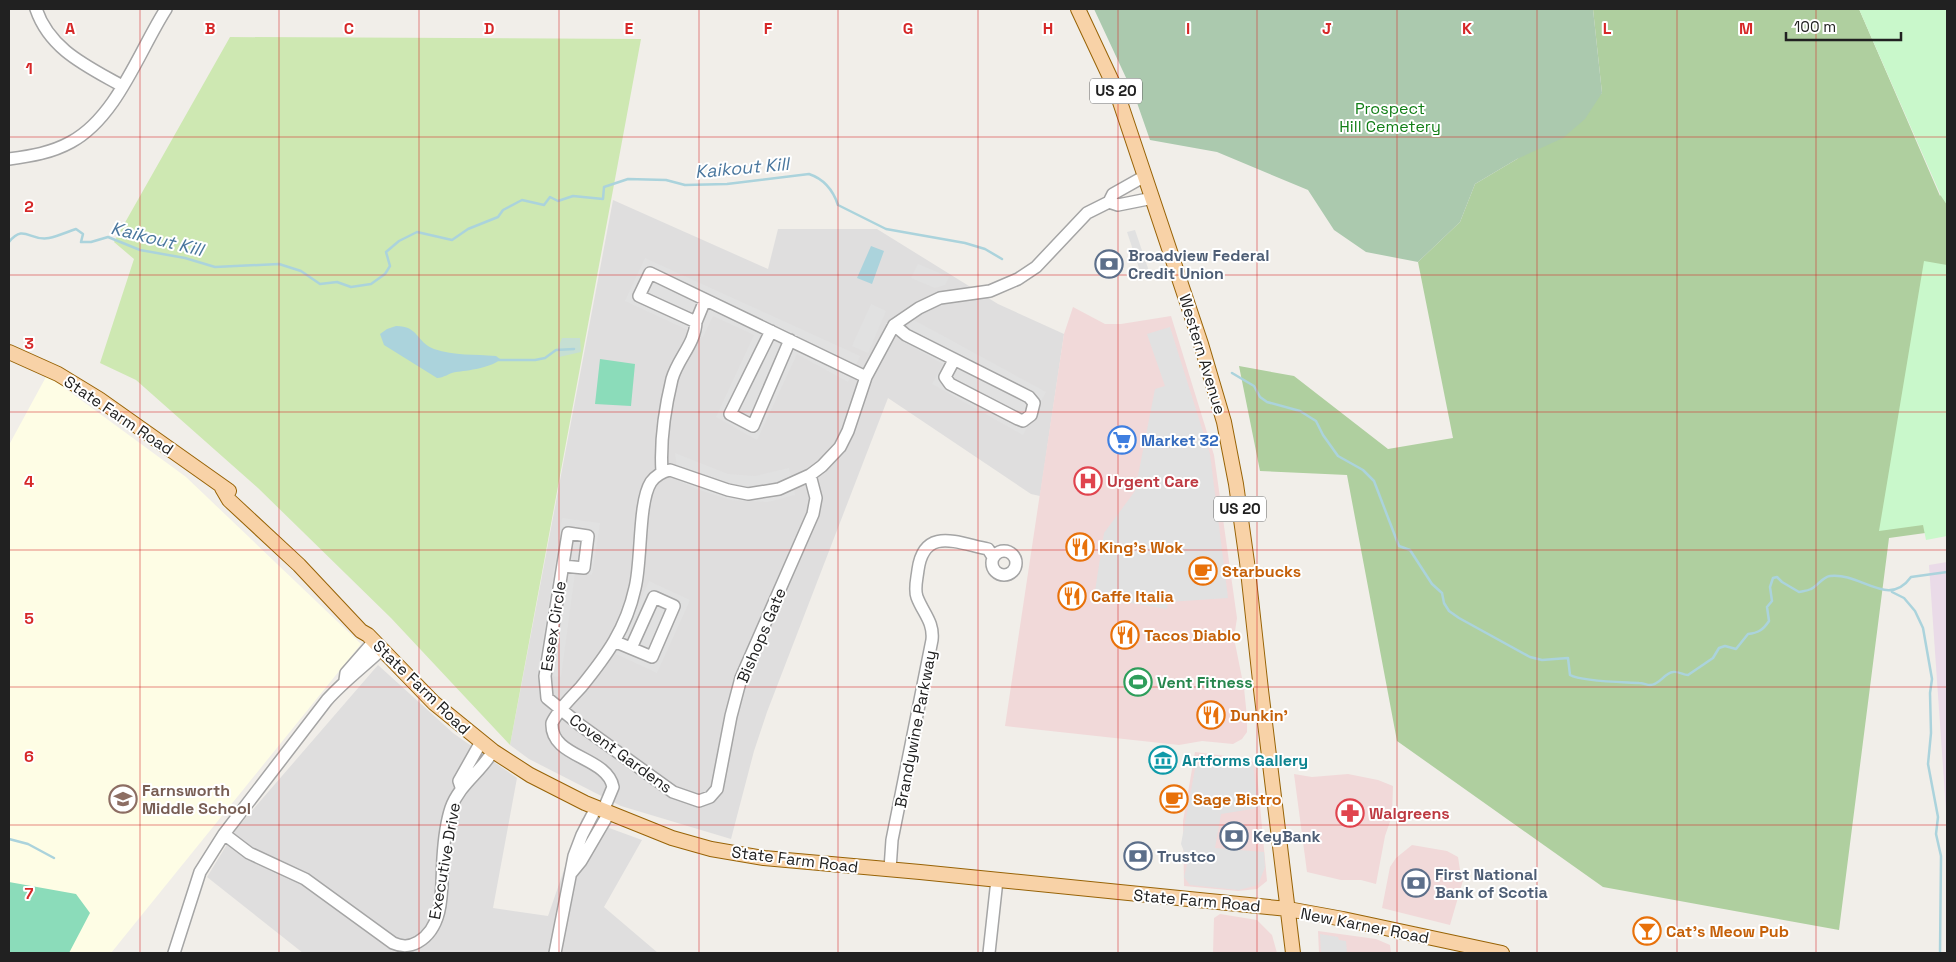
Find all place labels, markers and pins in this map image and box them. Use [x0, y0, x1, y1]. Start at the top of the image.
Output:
place label: Broadview Federal Credit Union [1128, 245, 1269, 284]
bank icon: Broadview Federal Credit Union [1094, 249, 1124, 279]
supermarket icon: Market 32 [1107, 425, 1137, 455]
place label: Market 32 [1141, 430, 1219, 451]
hospital icon: Urgent Care [1073, 466, 1103, 496]
place label: Urgent Care [1107, 471, 1199, 492]
restaurant icon: King’s Wok [1065, 532, 1095, 562]
place label: King’s Wok [1099, 537, 1183, 558]
cafe icon: Starbucks [1188, 556, 1218, 586]
place label: Starbucks [1222, 561, 1301, 582]
restaurant icon: Caffe Italia [1057, 581, 1087, 611]
place label: Caffe Italia [1091, 586, 1174, 607]
restaurant icon: Tacos Diablo [1110, 620, 1140, 650]
place label: Tacos Diablo [1144, 625, 1241, 646]
sports icon: Vent Fitness [1123, 667, 1153, 697]
place label: Vent Fitness [1157, 672, 1253, 693]
restaurant icon: Dunkin' [1196, 700, 1226, 730]
place label: Dunkin' [1230, 705, 1288, 726]
museum icon: Artforms Gallery [1148, 745, 1178, 775]
place label: Artforms Gallery [1182, 750, 1308, 771]
place label: Farnsworth Middle School [142, 780, 251, 819]
school or university icon: Farnsworth Middle School [108, 784, 138, 814]
cafe icon: Sage Bistro [1159, 784, 1189, 814]
place label: Sage Bistro [1193, 789, 1282, 810]
pharmacy icon: Walgreens [1335, 798, 1365, 828]
place label: Walgreens [1369, 803, 1450, 824]
bank icon: KeyBank [1219, 821, 1249, 851]
place label: KeyBank [1253, 826, 1321, 847]
bank icon: Trustco [1123, 841, 1153, 871]
place label: Trustco [1157, 846, 1216, 867]
place label: First National Bank of Scotia [1435, 864, 1548, 903]
bank icon: First National Bank of Scotia [1401, 868, 1431, 898]
bar icon: Cat's Meow Pub [1632, 916, 1662, 946]
place label: Cat's Meow Pub [1666, 921, 1789, 942]

